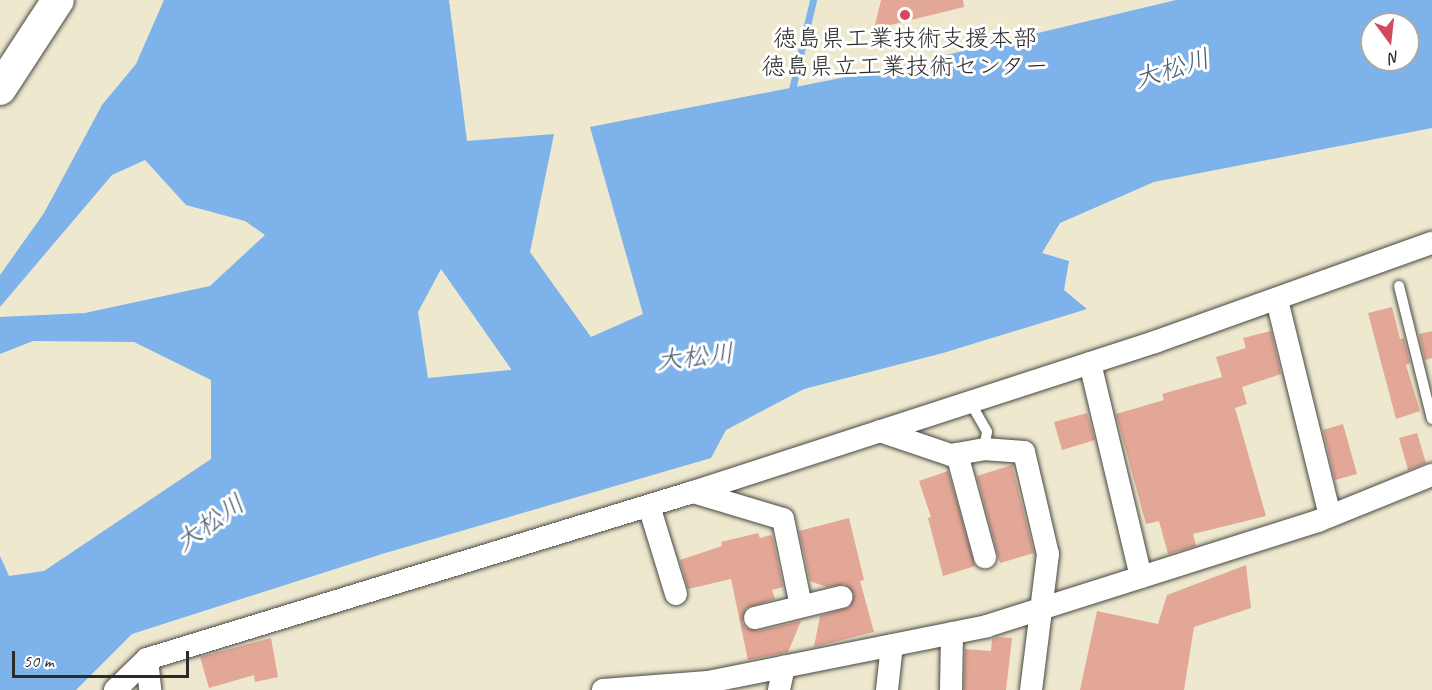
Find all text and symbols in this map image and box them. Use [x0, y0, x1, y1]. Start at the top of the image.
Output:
marker: 徳島県工業技術支援本部 徳島県立工業技術センター [898, 8, 912, 22]
north arrow [1360, 12, 1420, 72]
place label: 徳島県工業技術支援本部 徳島県立工業技術センター [761, 25, 1049, 81]
water label: 大松川 [1130, 43, 1214, 95]
text: N [1387, 47, 1402, 68]
water label: 大松川 [655, 337, 735, 377]
water label: 大松川 [169, 488, 251, 558]
scale bar [15, 639, 192, 677]
text: 50 m [23, 650, 54, 672]

